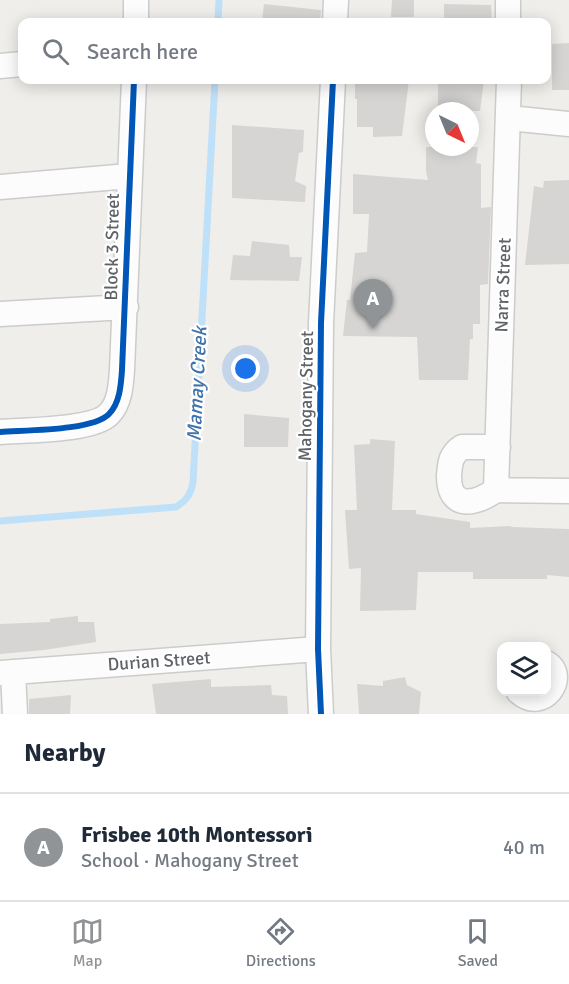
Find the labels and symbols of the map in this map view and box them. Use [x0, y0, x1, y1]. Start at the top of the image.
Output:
north arrow [425, 102, 479, 156]
street label: Block 3 Street [100, 193, 124, 301]
street label: Narra Street [490, 237, 516, 333]
pin: A [354, 280, 392, 329]
water label: Mamay Creek [182, 324, 213, 442]
street label: Mahogany Street [294, 331, 318, 461]
your location [231, 354, 260, 383]
street label: Durian Street [107, 646, 211, 676]

